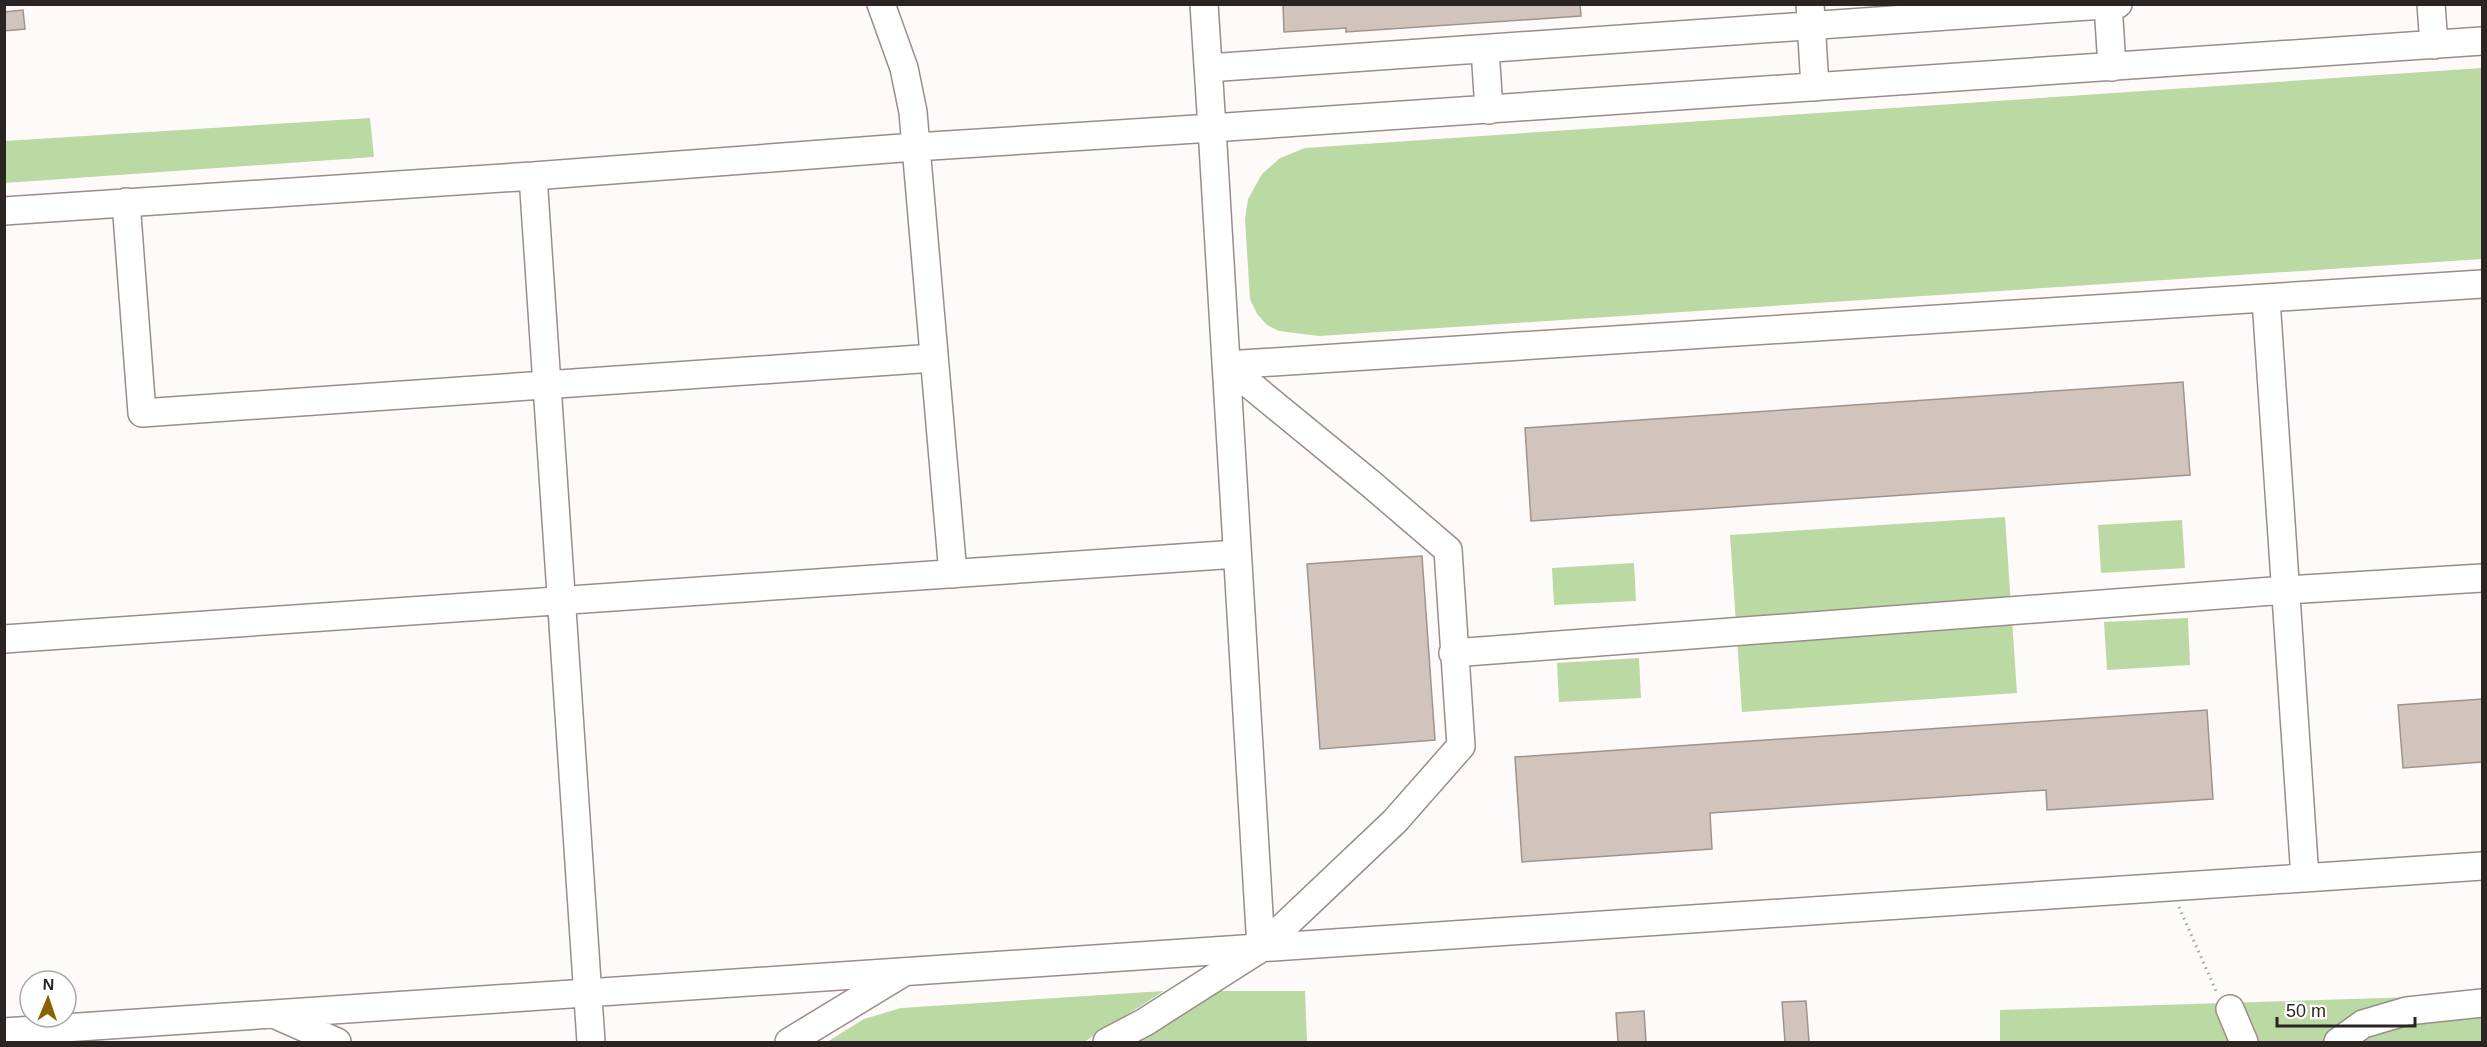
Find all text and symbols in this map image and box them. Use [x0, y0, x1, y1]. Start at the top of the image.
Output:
north arrow [18, 969, 78, 1029]
text: N [42, 976, 55, 993]
scale bar [2277, 990, 2415, 1028]
text: 50 m [2286, 1001, 2326, 1021]

